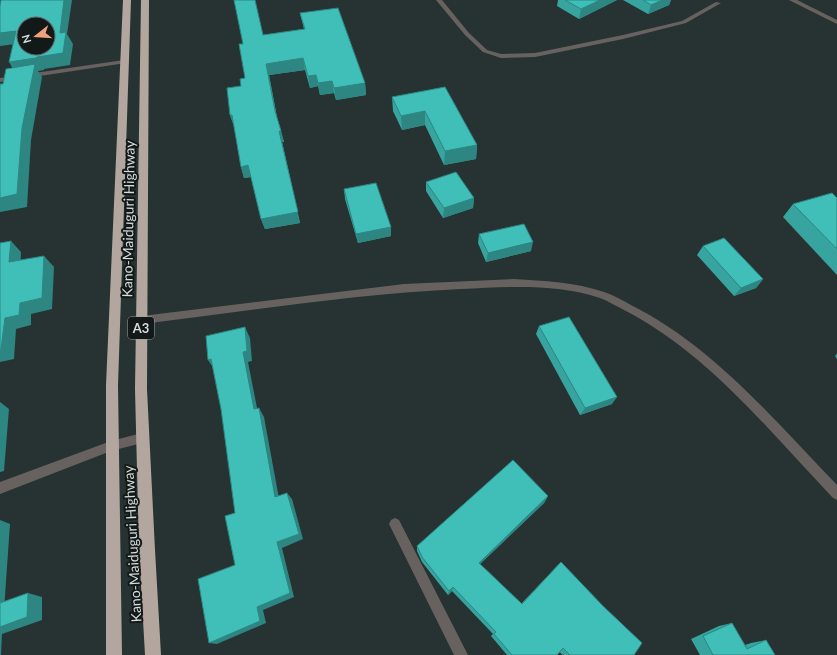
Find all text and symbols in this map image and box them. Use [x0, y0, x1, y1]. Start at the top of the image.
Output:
north arrow [16, 16, 56, 56]
text: N [19, 33, 33, 45]
street label: Kano-Maiduguri Highway [118, 140, 138, 298]
road number: A3 [128, 317, 154, 339]
street label: Kano-Maiduguri Highway [119, 464, 145, 623]

